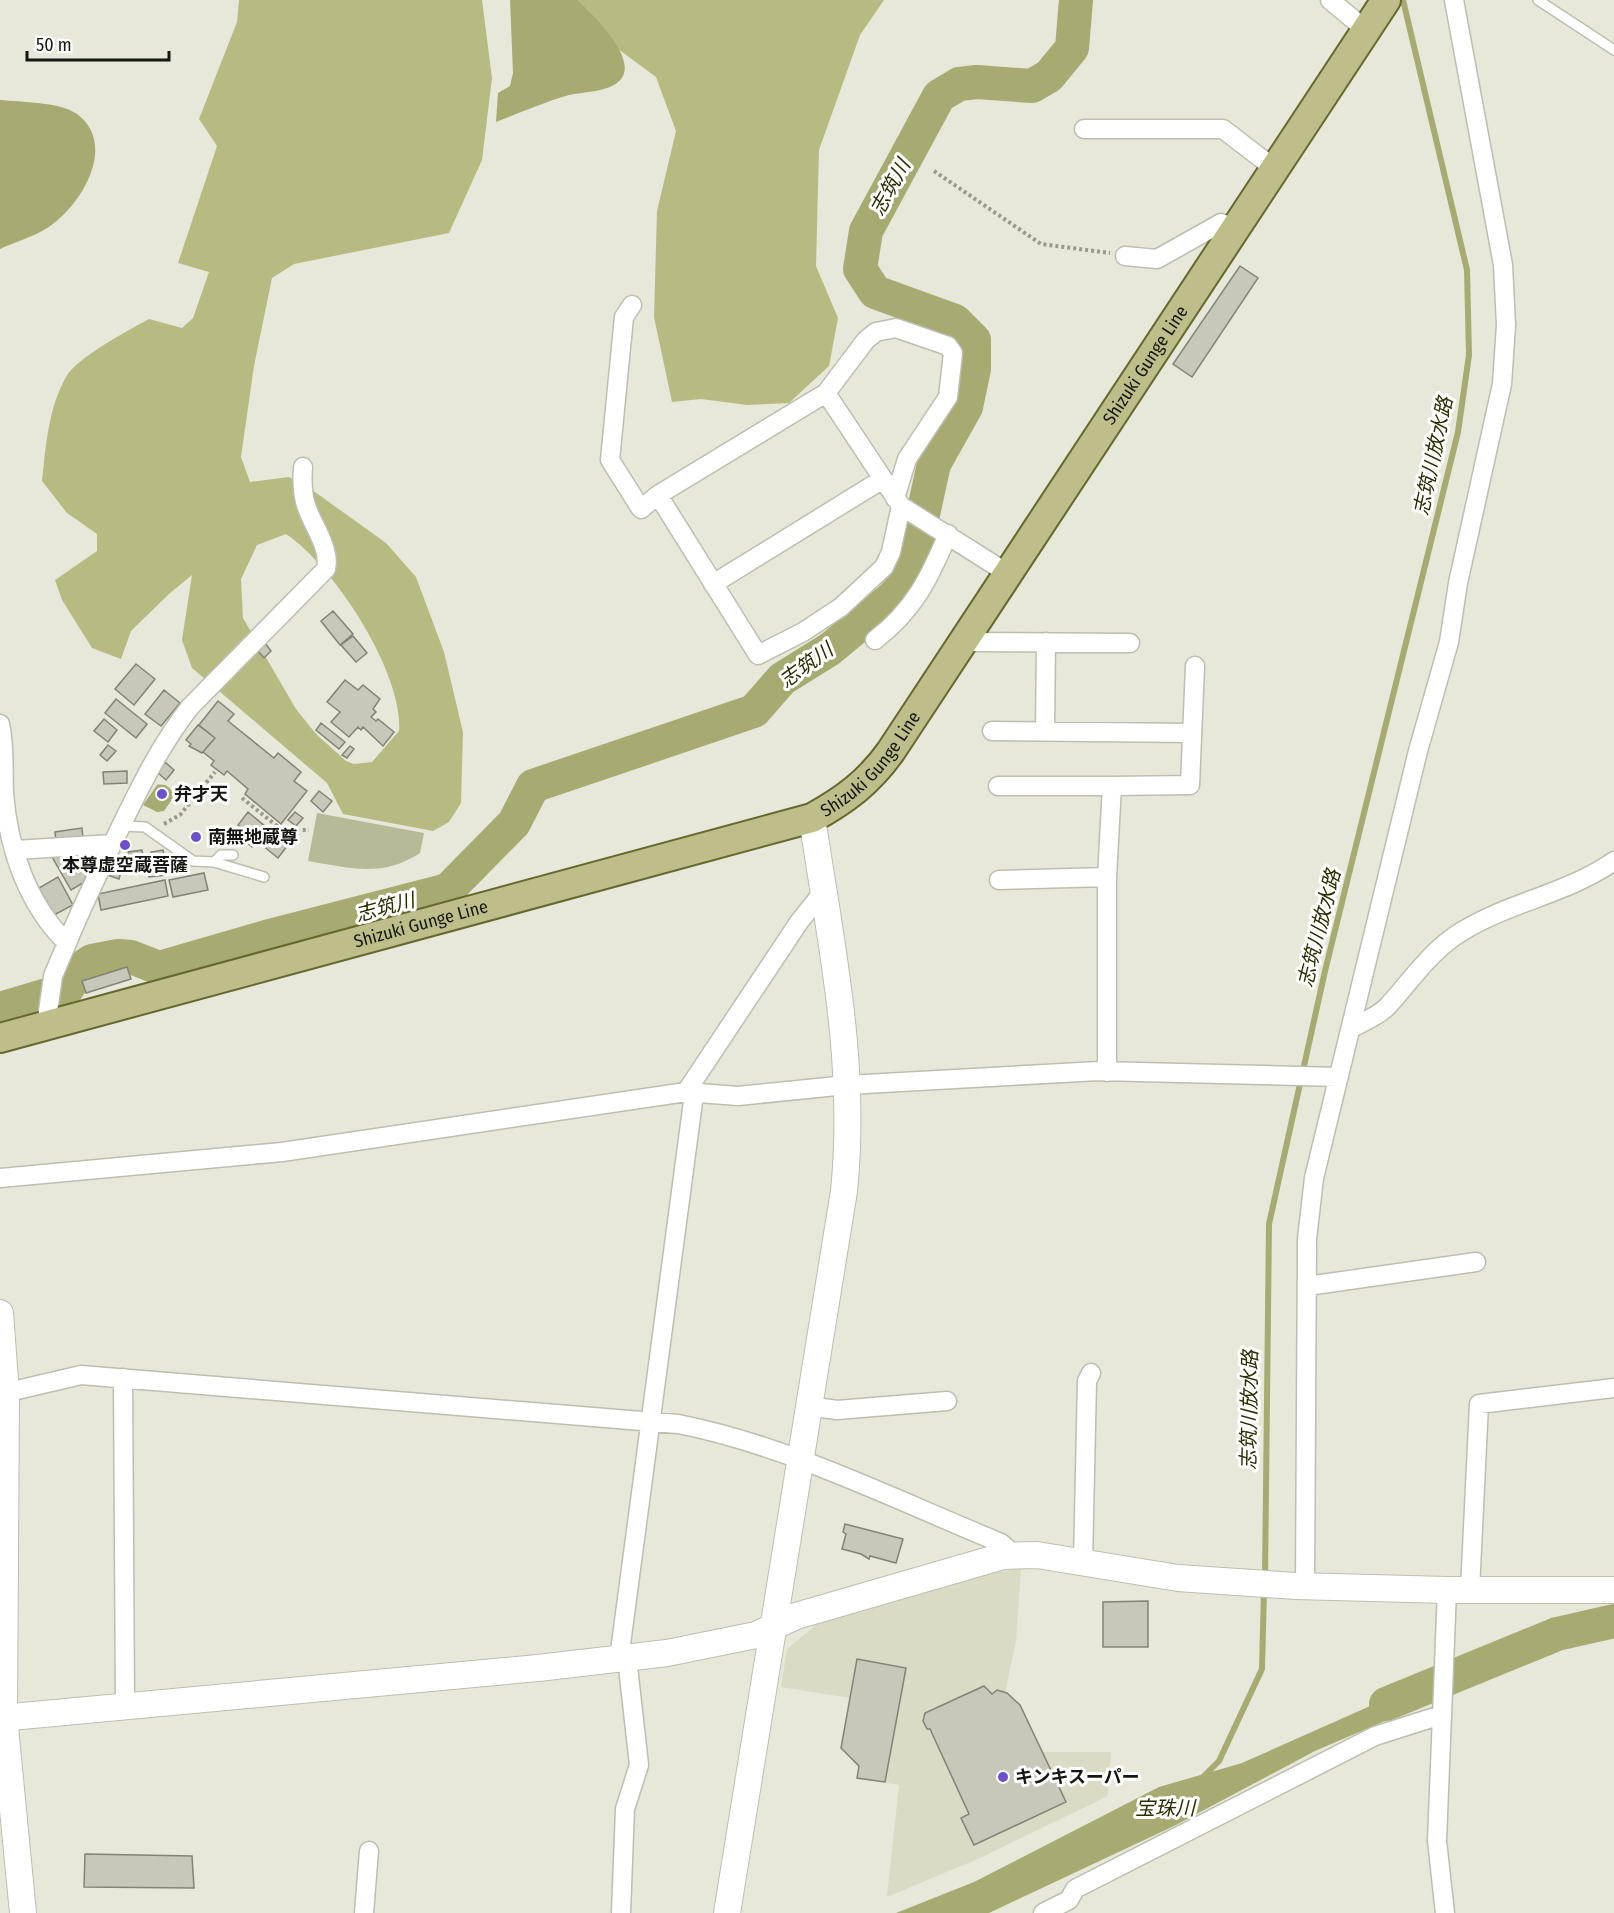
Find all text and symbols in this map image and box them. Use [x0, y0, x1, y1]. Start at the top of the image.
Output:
scale bar [27, 24, 170, 62]
text: 50 m [36, 34, 72, 56]
water label: 志筑川 [865, 153, 916, 219]
street label: Shizuki Gunge Line [1098, 301, 1193, 429]
water label: 志筑川放水路 [1409, 393, 1458, 517]
water label: 志筑川 [775, 636, 839, 692]
street label: Shizuki Gunge Line [817, 707, 925, 822]
place label: 弁才天 [174, 783, 228, 805]
marker: 弁才天 [155, 787, 169, 801]
place label: 南無地蔵尊 [208, 826, 298, 848]
marker: 南無地蔵尊 [189, 830, 203, 844]
marker: 本尊虚空蔵菩薩 [118, 838, 132, 852]
place label: 本尊虚空蔵菩薩 [62, 854, 188, 876]
water label: 志筑川放水路 [1293, 865, 1346, 989]
water label: 志筑川 [353, 887, 419, 926]
street label: Shizuki Gunge Line [351, 895, 490, 953]
water label: 志筑川放水路 [1236, 1348, 1262, 1470]
place label: キンキスーパー [1015, 1766, 1140, 1788]
marker: キンキスーパー [996, 1770, 1010, 1784]
water label: 宝珠川 [1135, 1796, 1197, 1820]

